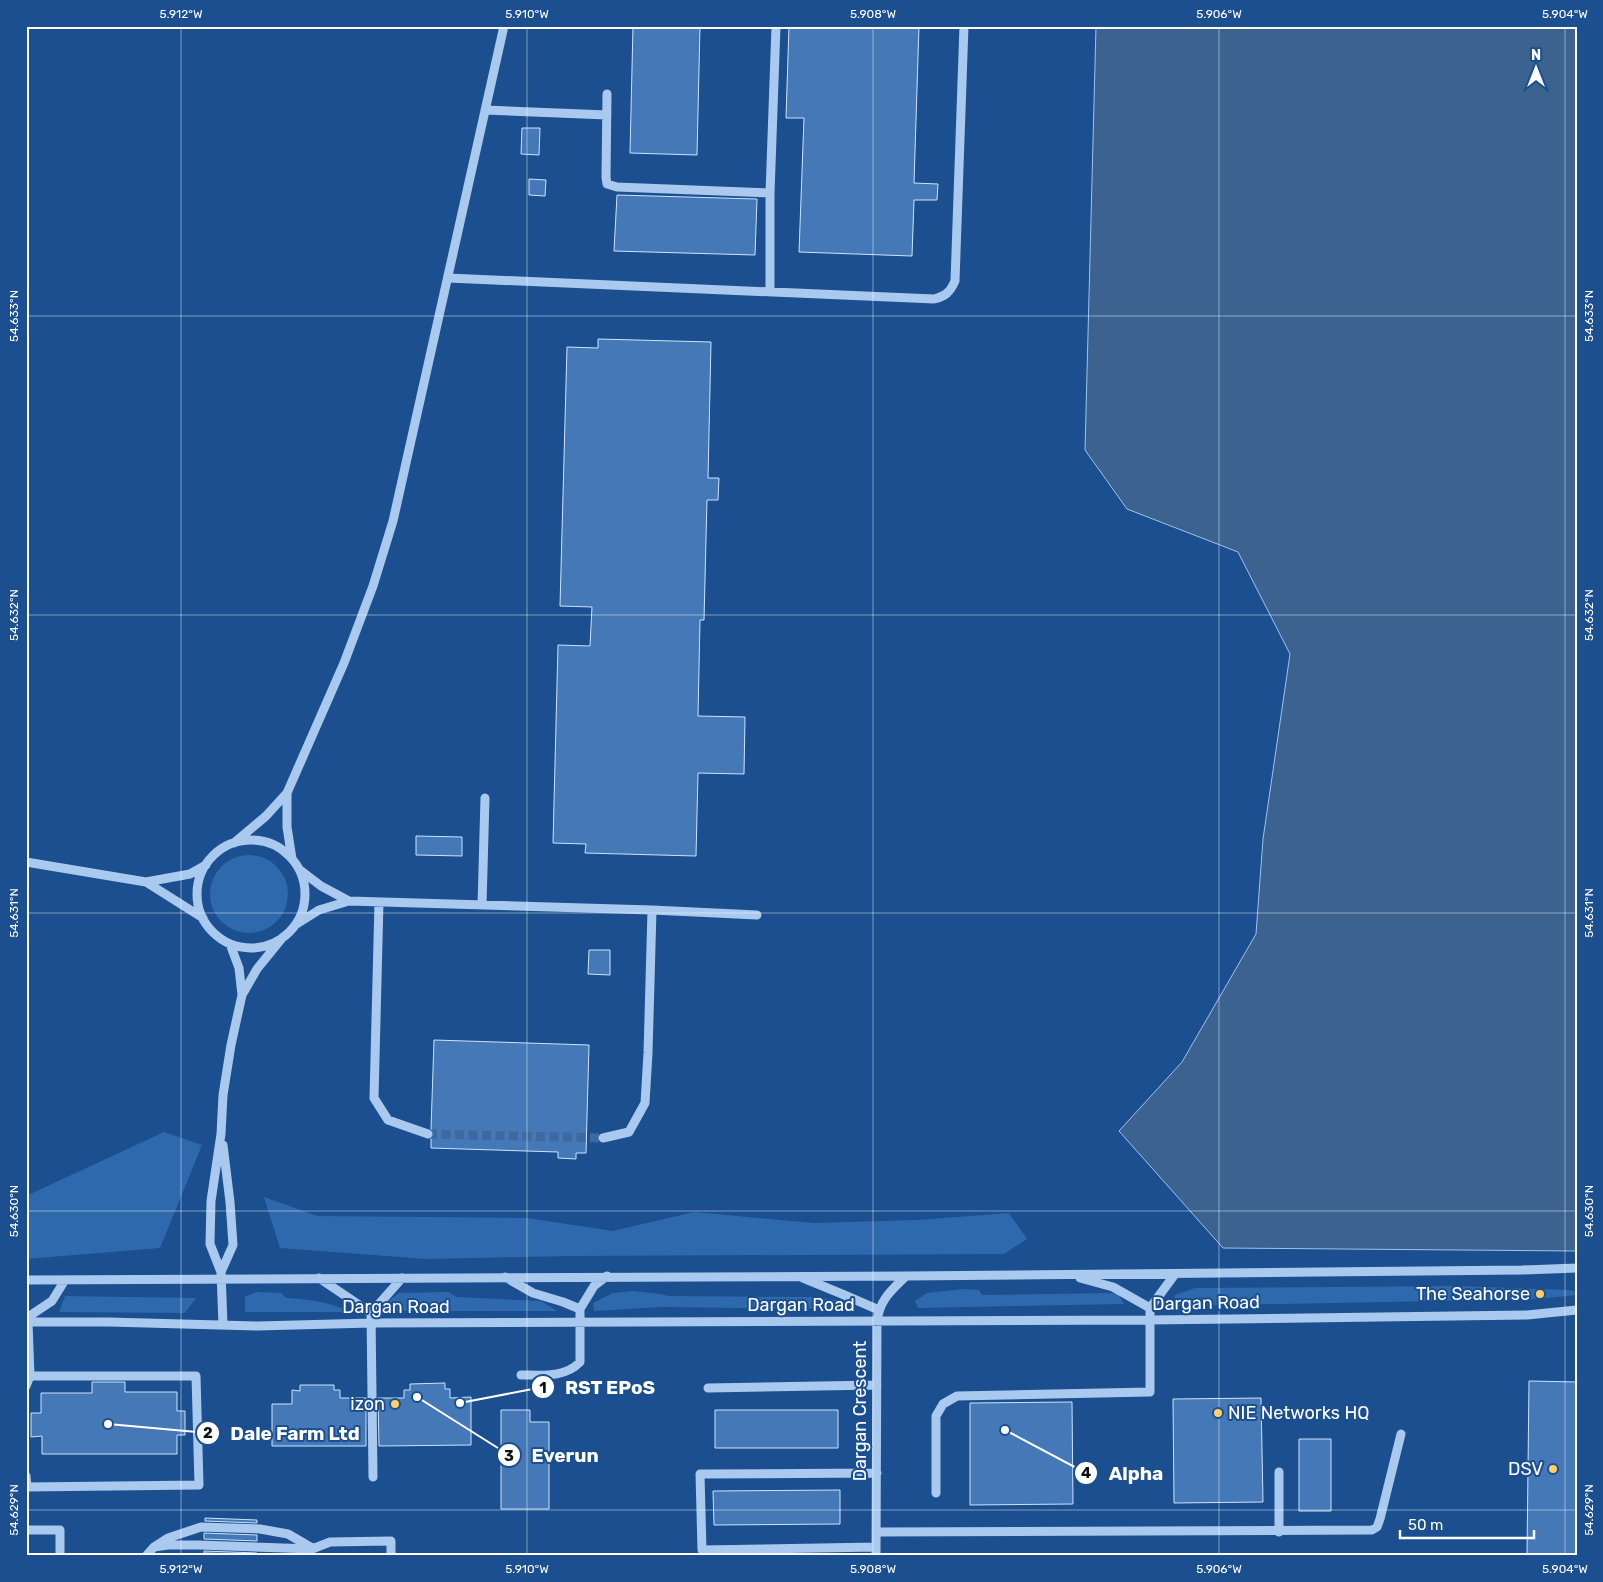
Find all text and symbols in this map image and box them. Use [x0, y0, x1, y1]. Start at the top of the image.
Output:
text: 5.912°W [159, 7, 203, 21]
text: 5.910°W [505, 7, 549, 21]
text: 5.908°W [850, 7, 896, 21]
text: 5.906°W [1196, 7, 1242, 21]
text: 5.904°W [1542, 7, 1588, 21]
north arrow [1510, 42, 1560, 92]
text: N [1531, 47, 1541, 64]
text: 54.633°N [7, 290, 21, 342]
text: 54.633°N [1582, 290, 1596, 342]
text: 54.632°N [7, 589, 21, 641]
text: 54.632°N [1582, 589, 1596, 641]
text: 54.631°N [7, 888, 21, 938]
text: 54.631°N [1582, 888, 1596, 938]
text: 54.630°N [7, 1185, 21, 1237]
text: 54.630°N [1582, 1185, 1596, 1237]
place label: The Seahorse [1416, 1283, 1530, 1305]
marker: The Seahorse [1534, 1288, 1546, 1300]
street label: Dargan Road [1152, 1291, 1260, 1315]
street label: Dargan Road [747, 1294, 855, 1316]
street label: Dargan Road [342, 1296, 450, 1318]
street label: Dargan Crescent [849, 1341, 871, 1481]
callout: RST EPoS [530, 1370, 666, 1404]
text: RST EPoS [565, 1376, 656, 1399]
text: 1 [539, 1379, 547, 1397]
place label: izon [350, 1393, 385, 1415]
marker: izon [389, 1398, 401, 1410]
place label: NIE Networks HQ [1228, 1402, 1369, 1424]
marker: NIE Networks HQ [1212, 1407, 1224, 1419]
callout: Dale Farm Ltd [195, 1416, 370, 1450]
text: Dale Farm Ltd [230, 1422, 360, 1445]
text: 2 [203, 1424, 213, 1442]
callout: Everun [496, 1438, 608, 1472]
text: Everun [531, 1444, 599, 1467]
text: 3 [504, 1447, 514, 1465]
callout: Alpha [1073, 1456, 1173, 1490]
place label: DSV [1508, 1458, 1543, 1480]
text: Alpha [1109, 1462, 1163, 1485]
marker: DSV [1547, 1463, 1559, 1475]
text: 4 [1081, 1464, 1091, 1482]
text: 54.629°N [7, 1484, 21, 1536]
text: 54.629°N [1582, 1484, 1596, 1536]
scale bar [1400, 1507, 1534, 1539]
text: 50 m [1408, 1516, 1443, 1534]
text: 5.912°W [159, 1562, 203, 1576]
text: 5.910°W [505, 1562, 549, 1576]
text: 5.908°W [850, 1562, 896, 1576]
text: 5.906°W [1196, 1562, 1242, 1576]
text: 5.904°W [1542, 1562, 1588, 1576]

